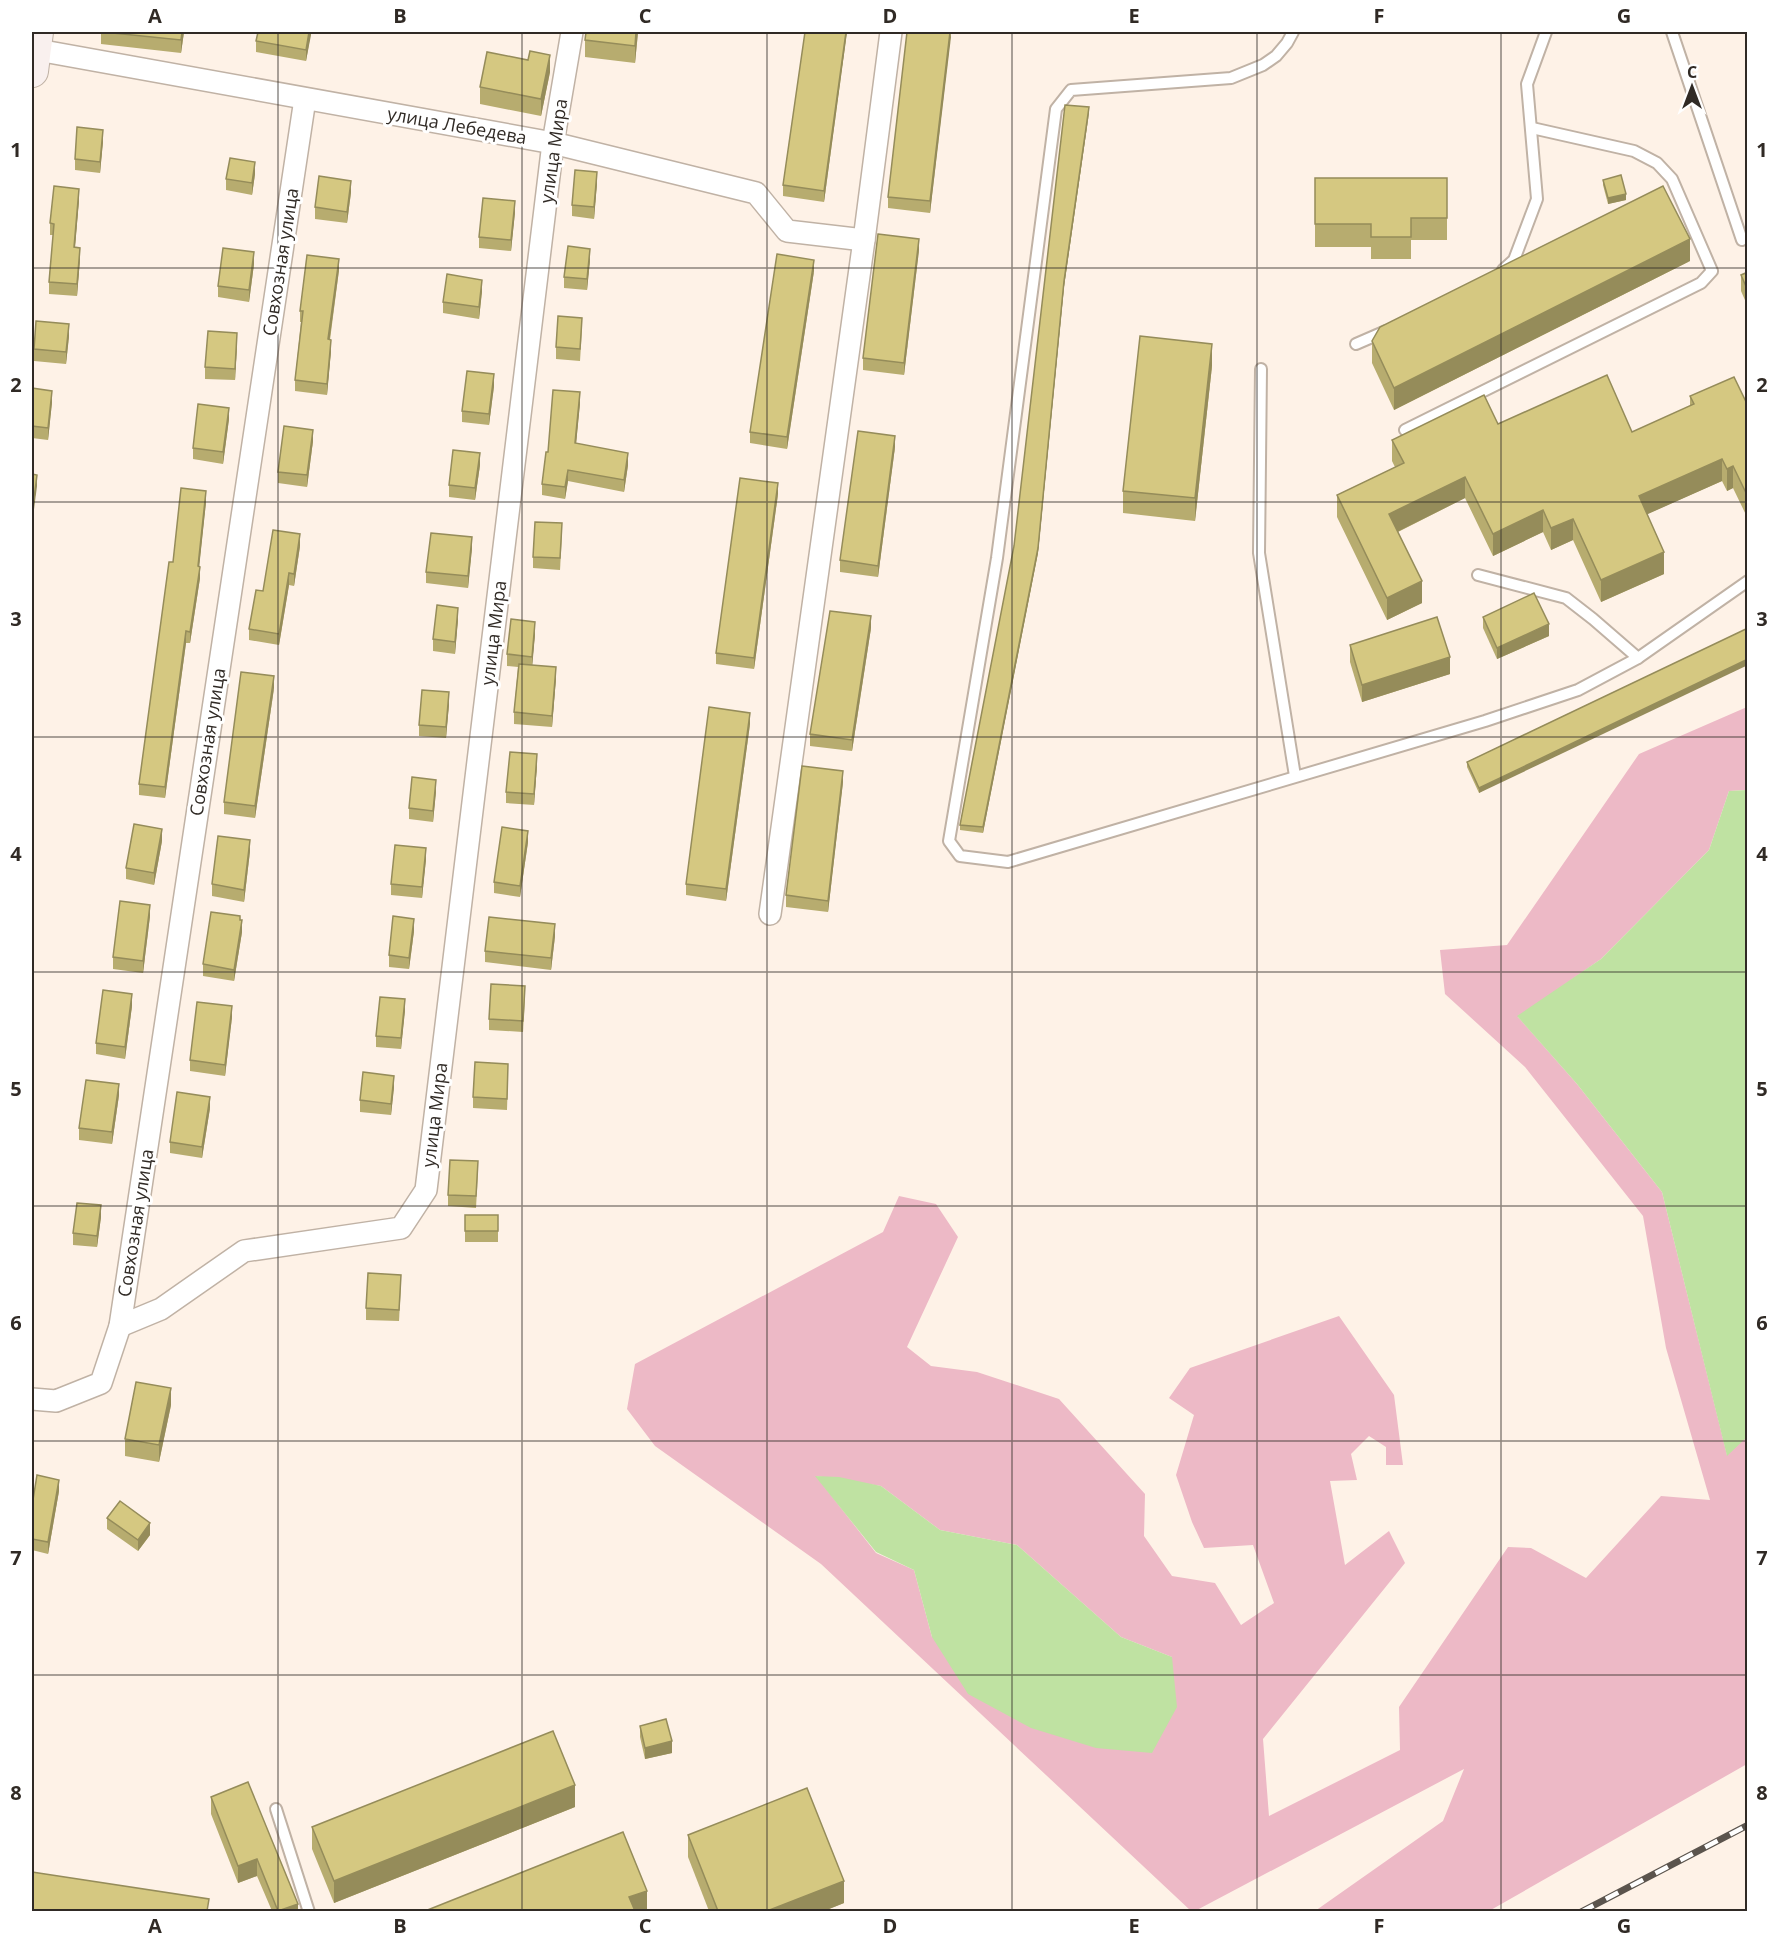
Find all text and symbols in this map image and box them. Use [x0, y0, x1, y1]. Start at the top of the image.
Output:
text: A [148, 2, 162, 29]
text: B [393, 2, 407, 29]
text: C [639, 2, 652, 29]
text: D [883, 2, 897, 29]
text: E [1128, 2, 1140, 29]
text: F [1374, 2, 1384, 29]
text: G [1617, 2, 1631, 29]
north arrow [1662, 57, 1722, 117]
text: С [1687, 61, 1697, 83]
street label: улица Мира [534, 97, 572, 205]
street label: улица Лебедева [386, 101, 529, 149]
text: 1 [10, 136, 22, 163]
text: 1 [1756, 136, 1768, 163]
street label: Совхозная улица [256, 186, 304, 338]
text: 2 [10, 371, 22, 398]
text: 2 [1756, 371, 1768, 398]
street label: улица Мира [475, 579, 511, 687]
text: 3 [10, 605, 22, 632]
text: 3 [1756, 605, 1768, 632]
street label: Совхозная улица [183, 666, 231, 818]
text: 4 [10, 840, 22, 867]
text: 4 [1756, 840, 1768, 867]
street label: улица Мира [416, 1061, 452, 1169]
text: 5 [10, 1075, 22, 1102]
text: 5 [1756, 1075, 1768, 1102]
street label: Совхозная улица [111, 1147, 159, 1299]
text: 6 [10, 1309, 22, 1336]
text: 6 [1756, 1309, 1768, 1336]
text: 7 [10, 1544, 22, 1571]
text: 7 [1756, 1544, 1768, 1571]
text: 8 [10, 1779, 22, 1806]
text: 8 [1756, 1779, 1768, 1806]
text: A [148, 1912, 162, 1939]
text: B [393, 1912, 407, 1939]
text: C [639, 1912, 652, 1939]
text: D [883, 1912, 897, 1939]
text: E [1128, 1912, 1140, 1939]
text: F [1374, 1912, 1384, 1939]
text: G [1617, 1912, 1631, 1939]

